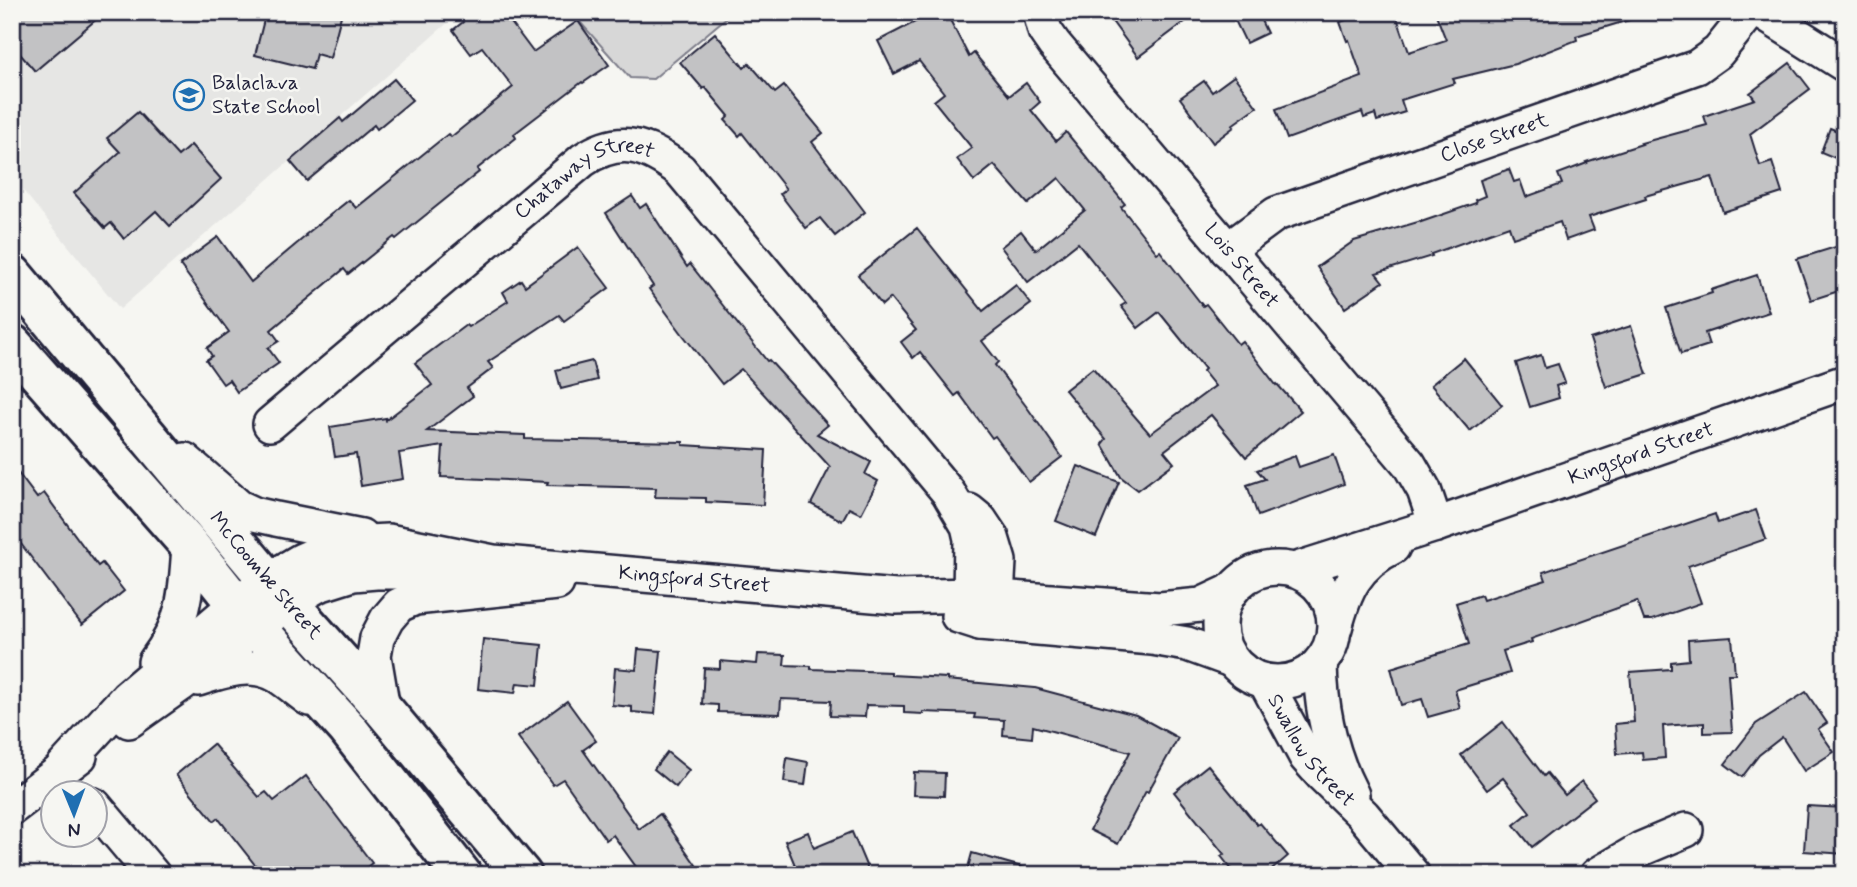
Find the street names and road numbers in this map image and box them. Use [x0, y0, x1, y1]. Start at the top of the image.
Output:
street label: Close Street [1436, 106, 1553, 170]
street label: Chataway Street [508, 131, 659, 226]
street label: Lois Street [1198, 217, 1286, 314]
street label: Kingsford Street [1564, 415, 1717, 492]
street label: McCoombe Street [203, 506, 329, 646]
street label: Kingsford Street [617, 559, 772, 600]
street label: Swallow Street [1261, 689, 1361, 814]

